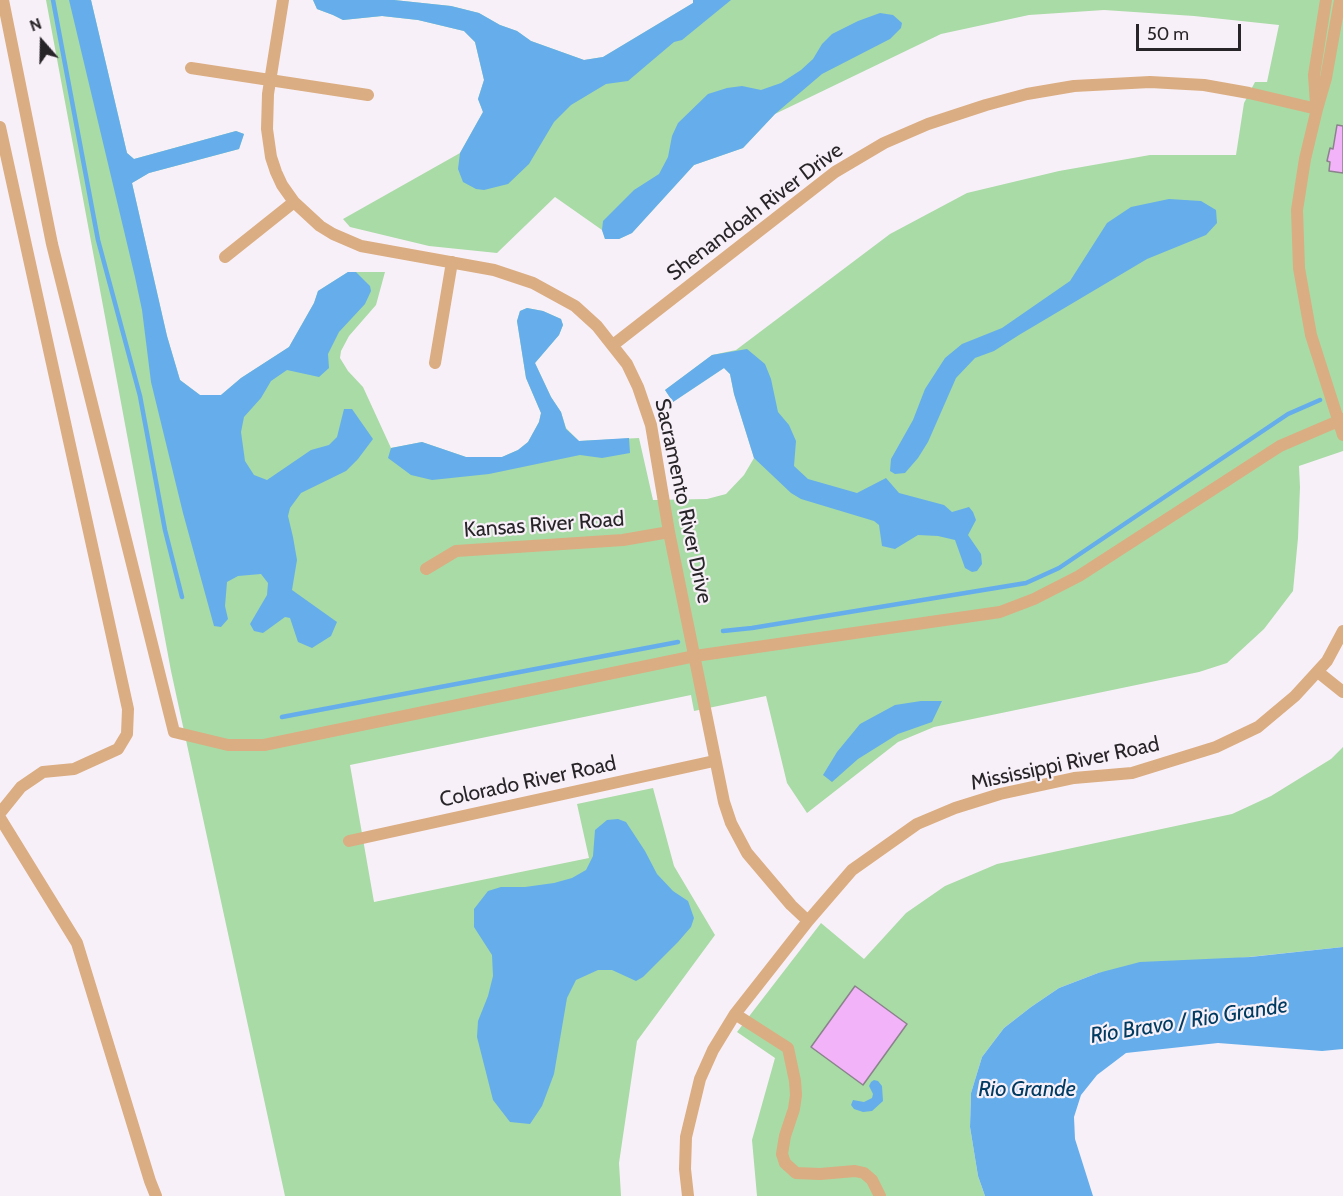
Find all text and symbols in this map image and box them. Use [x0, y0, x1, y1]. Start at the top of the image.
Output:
north arrow [12, 12, 72, 72]
scale bar [1139, 12, 1244, 50]
text: N [27, 14, 44, 35]
text: 50 m [1147, 23, 1189, 45]
street label: Shenandoah River Drive [662, 138, 848, 286]
street label: Sacramento River Drive [649, 396, 717, 606]
street label: Kansas River Road [463, 507, 625, 543]
street label: Mississippi River Road [968, 732, 1162, 796]
street label: Colorado River Road [437, 751, 619, 813]
water label: Río Bravo / Rio Grande [1088, 992, 1290, 1050]
water label: Rio Grande [978, 1077, 1076, 1103]

